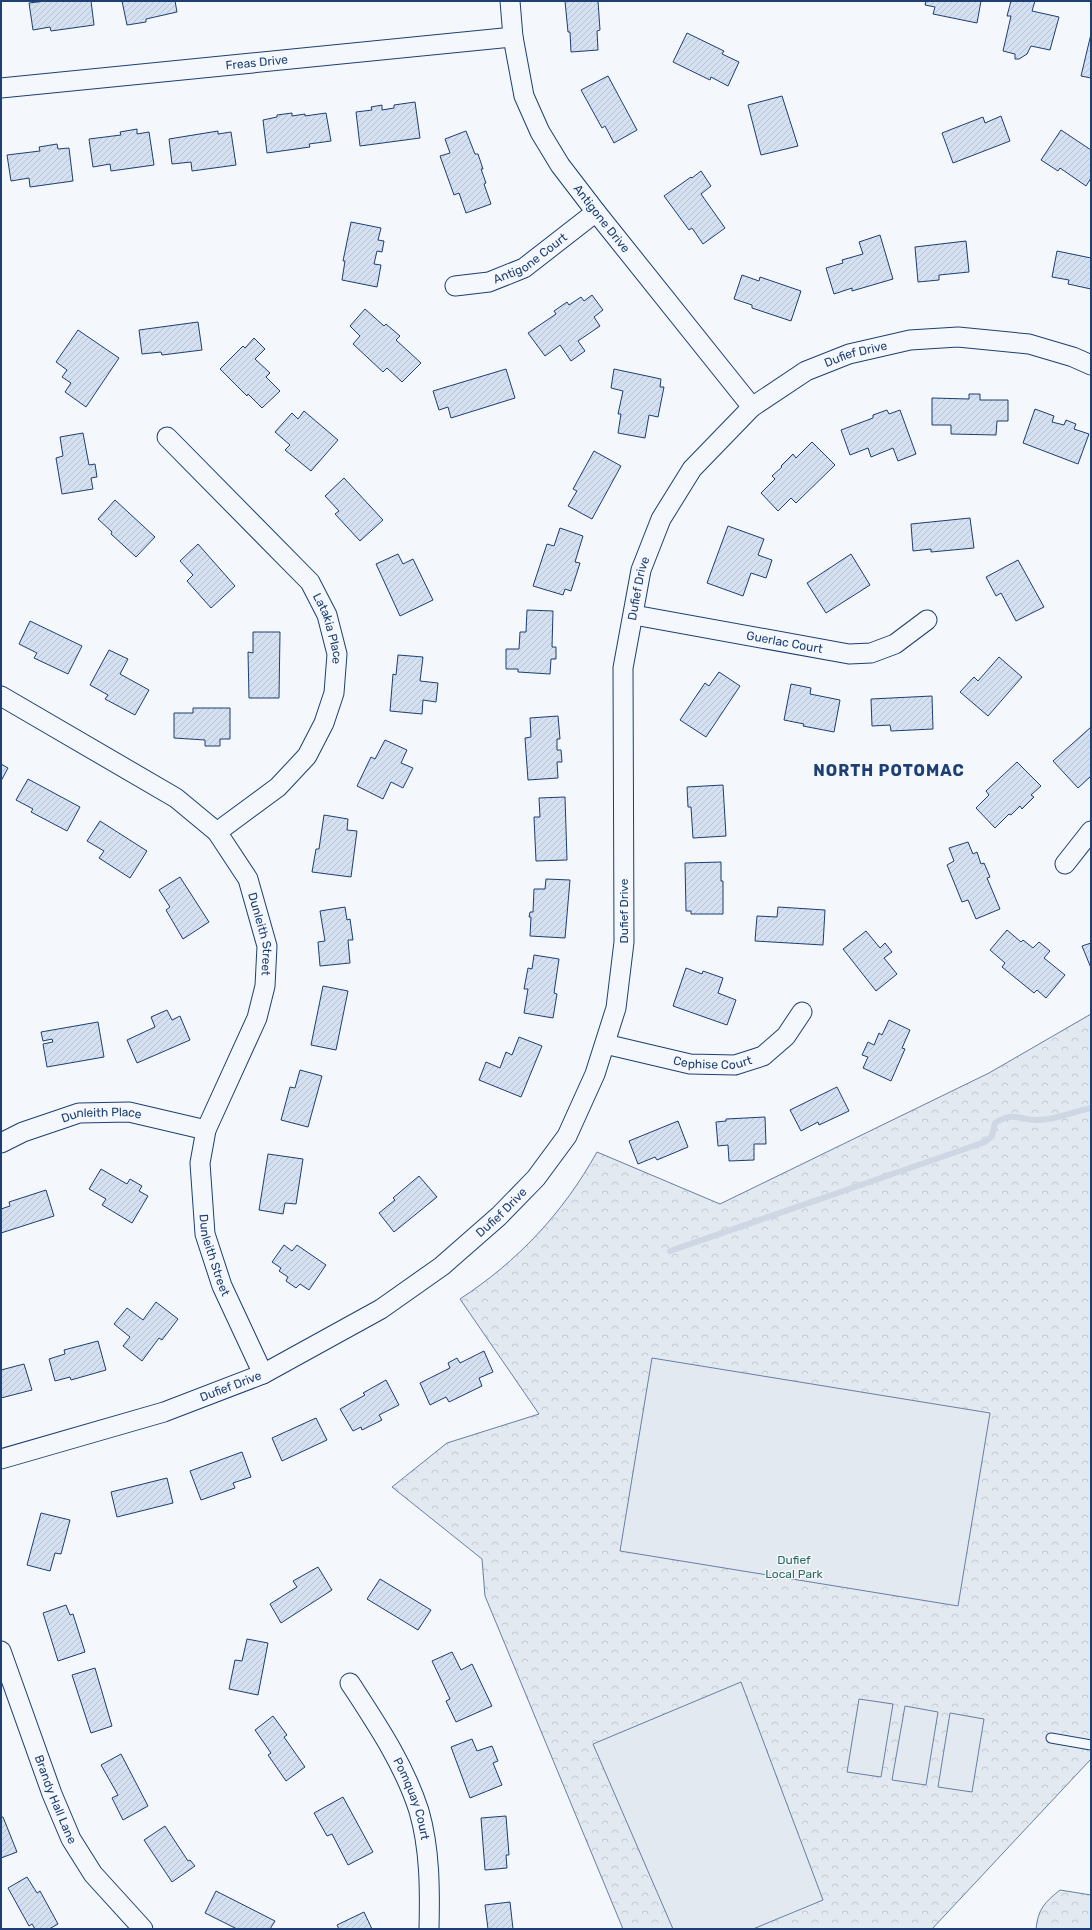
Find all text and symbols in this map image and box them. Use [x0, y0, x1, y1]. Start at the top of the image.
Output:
street label: Freas Drive [225, 52, 289, 73]
street label: Antigone Drive [571, 182, 633, 256]
street label: Antigone Court [491, 230, 570, 287]
street label: Dufief Drive [822, 338, 889, 370]
street label: Dufief Drive [625, 554, 653, 621]
street label: Latakia Place [310, 591, 345, 665]
street label: Guerlac Court [745, 629, 824, 656]
district label: NORTH POTOMAC [813, 761, 965, 780]
street label: Dufief Drive [617, 878, 631, 943]
street label: Dunleith Street [245, 891, 274, 976]
street label: Cephise Court [672, 1053, 754, 1072]
street label: Dunleith Place [60, 1105, 143, 1125]
street label: Dufief Drive [473, 1185, 530, 1240]
street label: Dunleith Street [197, 1213, 233, 1299]
street label: Dufief Drive [198, 1368, 264, 1405]
park label: Dufief Local Park [765, 1553, 824, 1581]
street label: Brandy Hall Lane [32, 1753, 79, 1847]
street label: Pomquay Court [390, 1755, 432, 1841]

